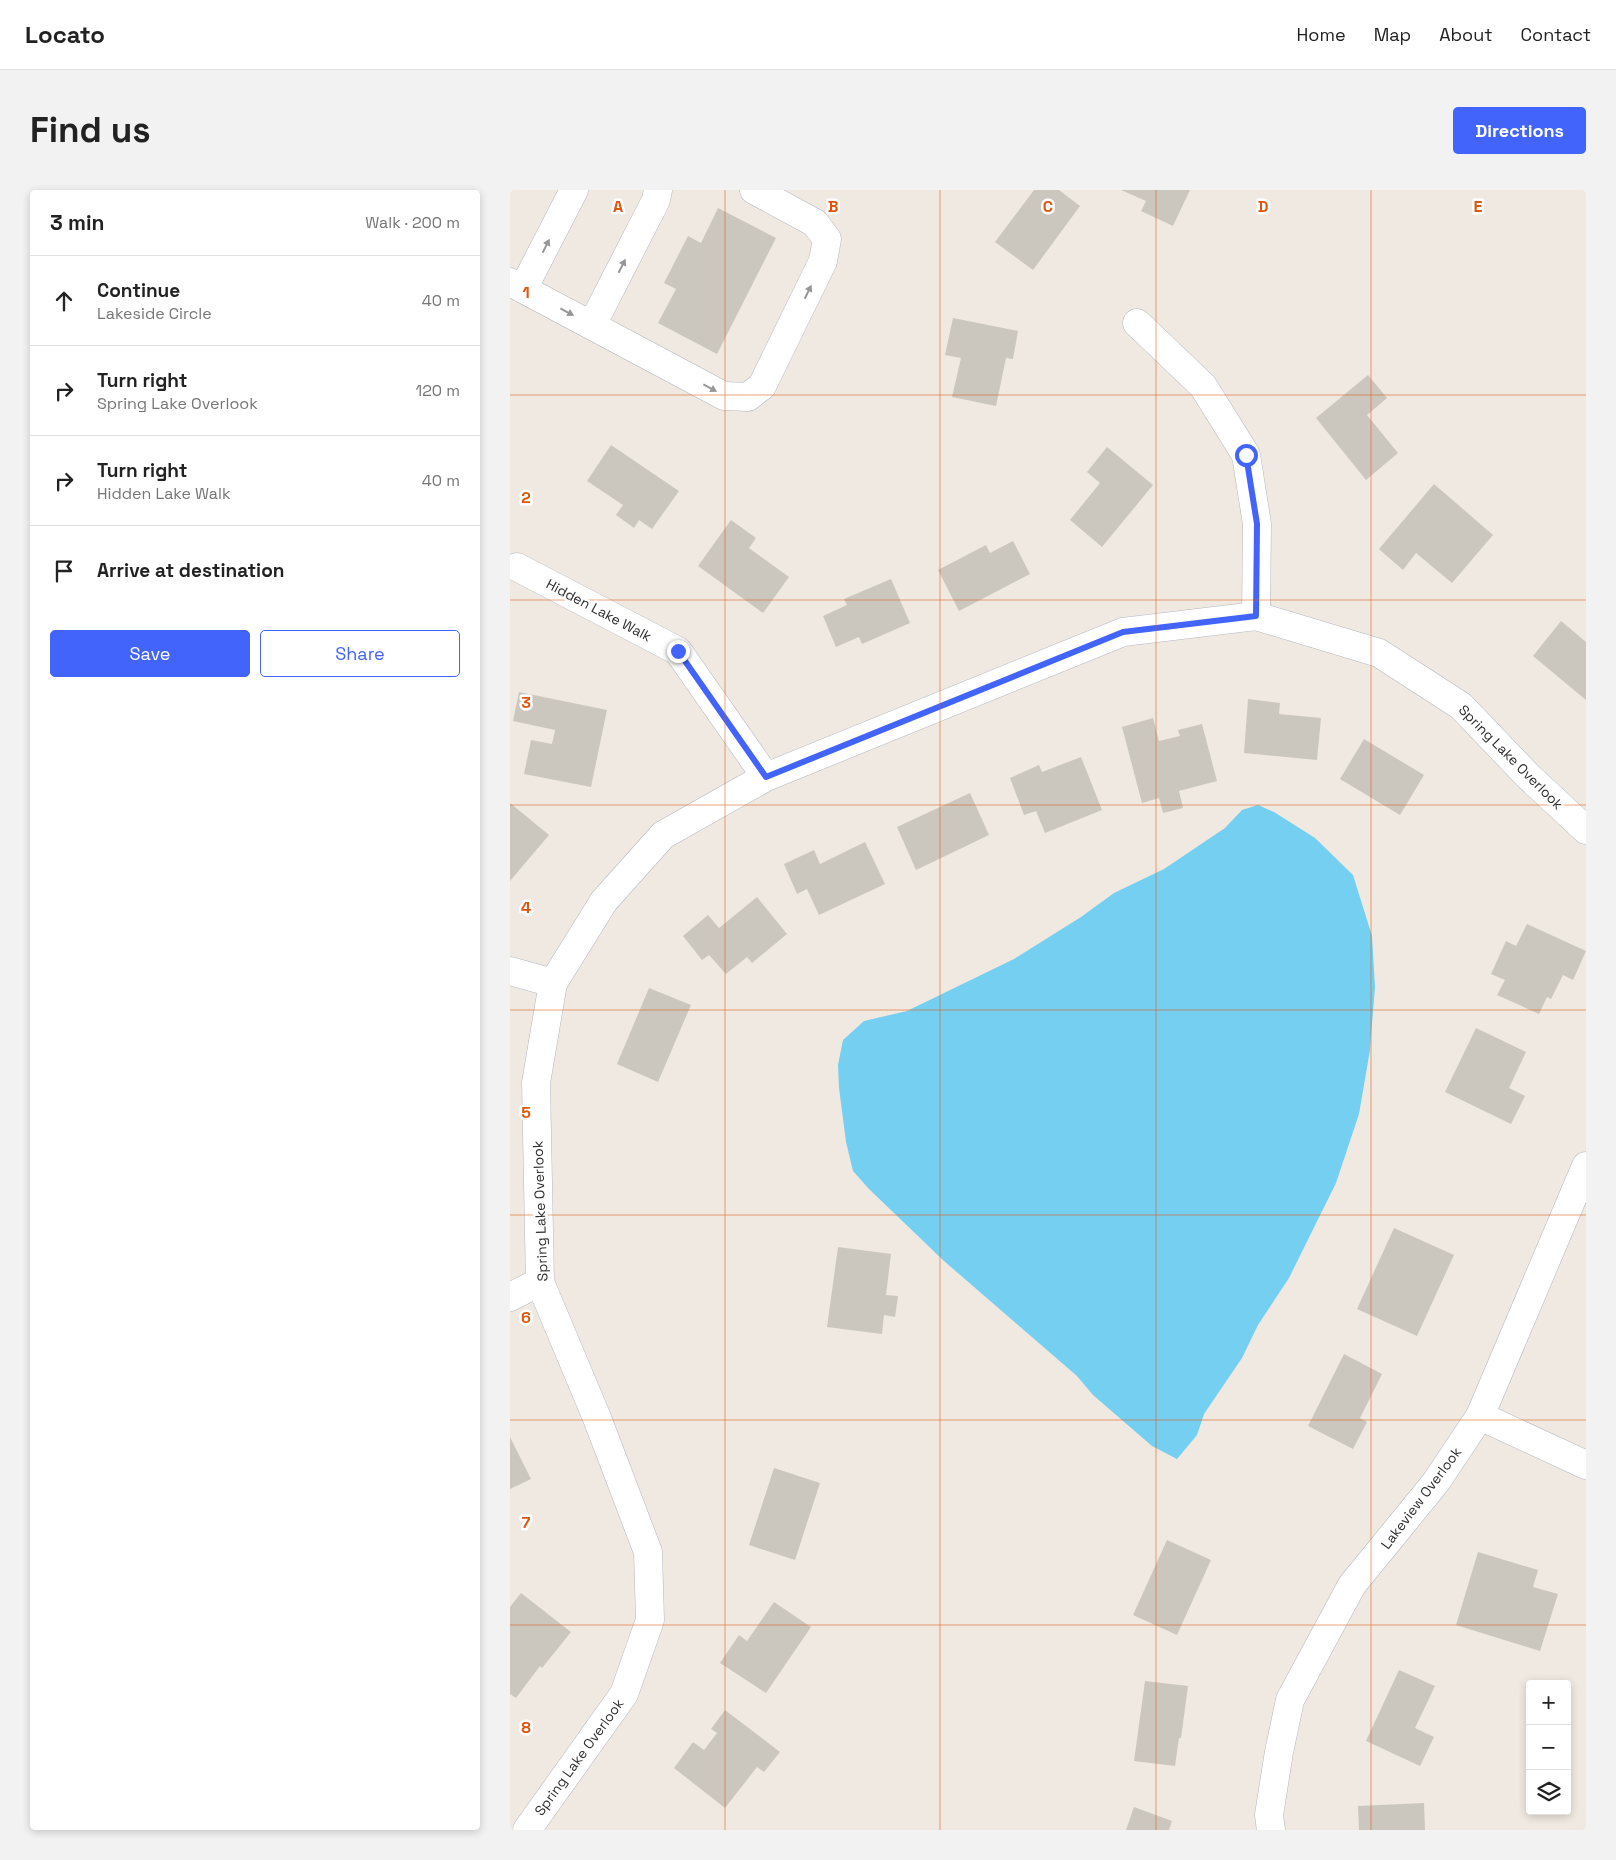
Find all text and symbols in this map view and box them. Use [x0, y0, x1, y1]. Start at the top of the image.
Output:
text: Locato [25, 19, 105, 50]
text: Home [1297, 23, 1346, 46]
text: Map [1374, 23, 1411, 46]
text: About [1439, 23, 1493, 46]
text: Contact [1521, 23, 1591, 46]
button: Directions [1453, 107, 1586, 154]
text: Find us [30, 108, 151, 152]
text: A [613, 196, 623, 217]
text: B [828, 196, 838, 217]
text: C [1043, 196, 1053, 217]
text: D [1258, 196, 1268, 217]
text: E [1474, 196, 1483, 217]
text: 3 min [50, 209, 105, 236]
text: Walk · 200 m [365, 212, 460, 233]
one-way arrow [542, 239, 550, 253]
one-way arrow [618, 259, 626, 274]
text: Continue [97, 278, 180, 303]
text: 1 [522, 282, 530, 303]
one-way arrow [804, 285, 812, 299]
icon: ahead [50, 287, 78, 315]
text: 40 m [422, 290, 460, 311]
text: Lakeside Circle [97, 303, 212, 324]
one-way arrow [559, 308, 574, 316]
text: Turn right [97, 368, 187, 393]
icon: right [50, 377, 78, 405]
text: 120 m [416, 380, 460, 401]
one-way arrow [703, 384, 717, 392]
text: Spring Lake Overlook [97, 393, 258, 414]
route start [1235, 444, 1258, 467]
text: Turn right [97, 458, 187, 483]
icon: right [50, 467, 78, 495]
text: 40 m [422, 470, 460, 491]
text: Hidden Lake Walk [97, 483, 231, 504]
text: 2 [521, 487, 531, 508]
icon: arrive [50, 557, 78, 585]
text: Arrive at destination [97, 558, 285, 583]
street label: Hidden Lake Walk [543, 575, 655, 646]
button: Save [50, 630, 250, 677]
button: Share [260, 630, 460, 677]
route end [667, 640, 690, 663]
text: 3 [521, 692, 531, 713]
street label: Spring Lake Overlook [1455, 701, 1567, 813]
text: 4 [521, 897, 531, 918]
text: 5 [521, 1102, 531, 1123]
street label: Spring Lake Overlook [529, 1140, 551, 1282]
text: 6 [521, 1307, 531, 1328]
street label: Lakeview Overlook [1377, 1443, 1466, 1553]
text: 7 [522, 1512, 531, 1533]
map controls [1526, 1680, 1571, 1815]
button: + [1526, 1680, 1571, 1725]
street label: Spring Lake Overlook [530, 1694, 628, 1819]
text: 8 [521, 1717, 531, 1738]
button: − [1526, 1725, 1571, 1770]
button: layers [1526, 1770, 1571, 1815]

